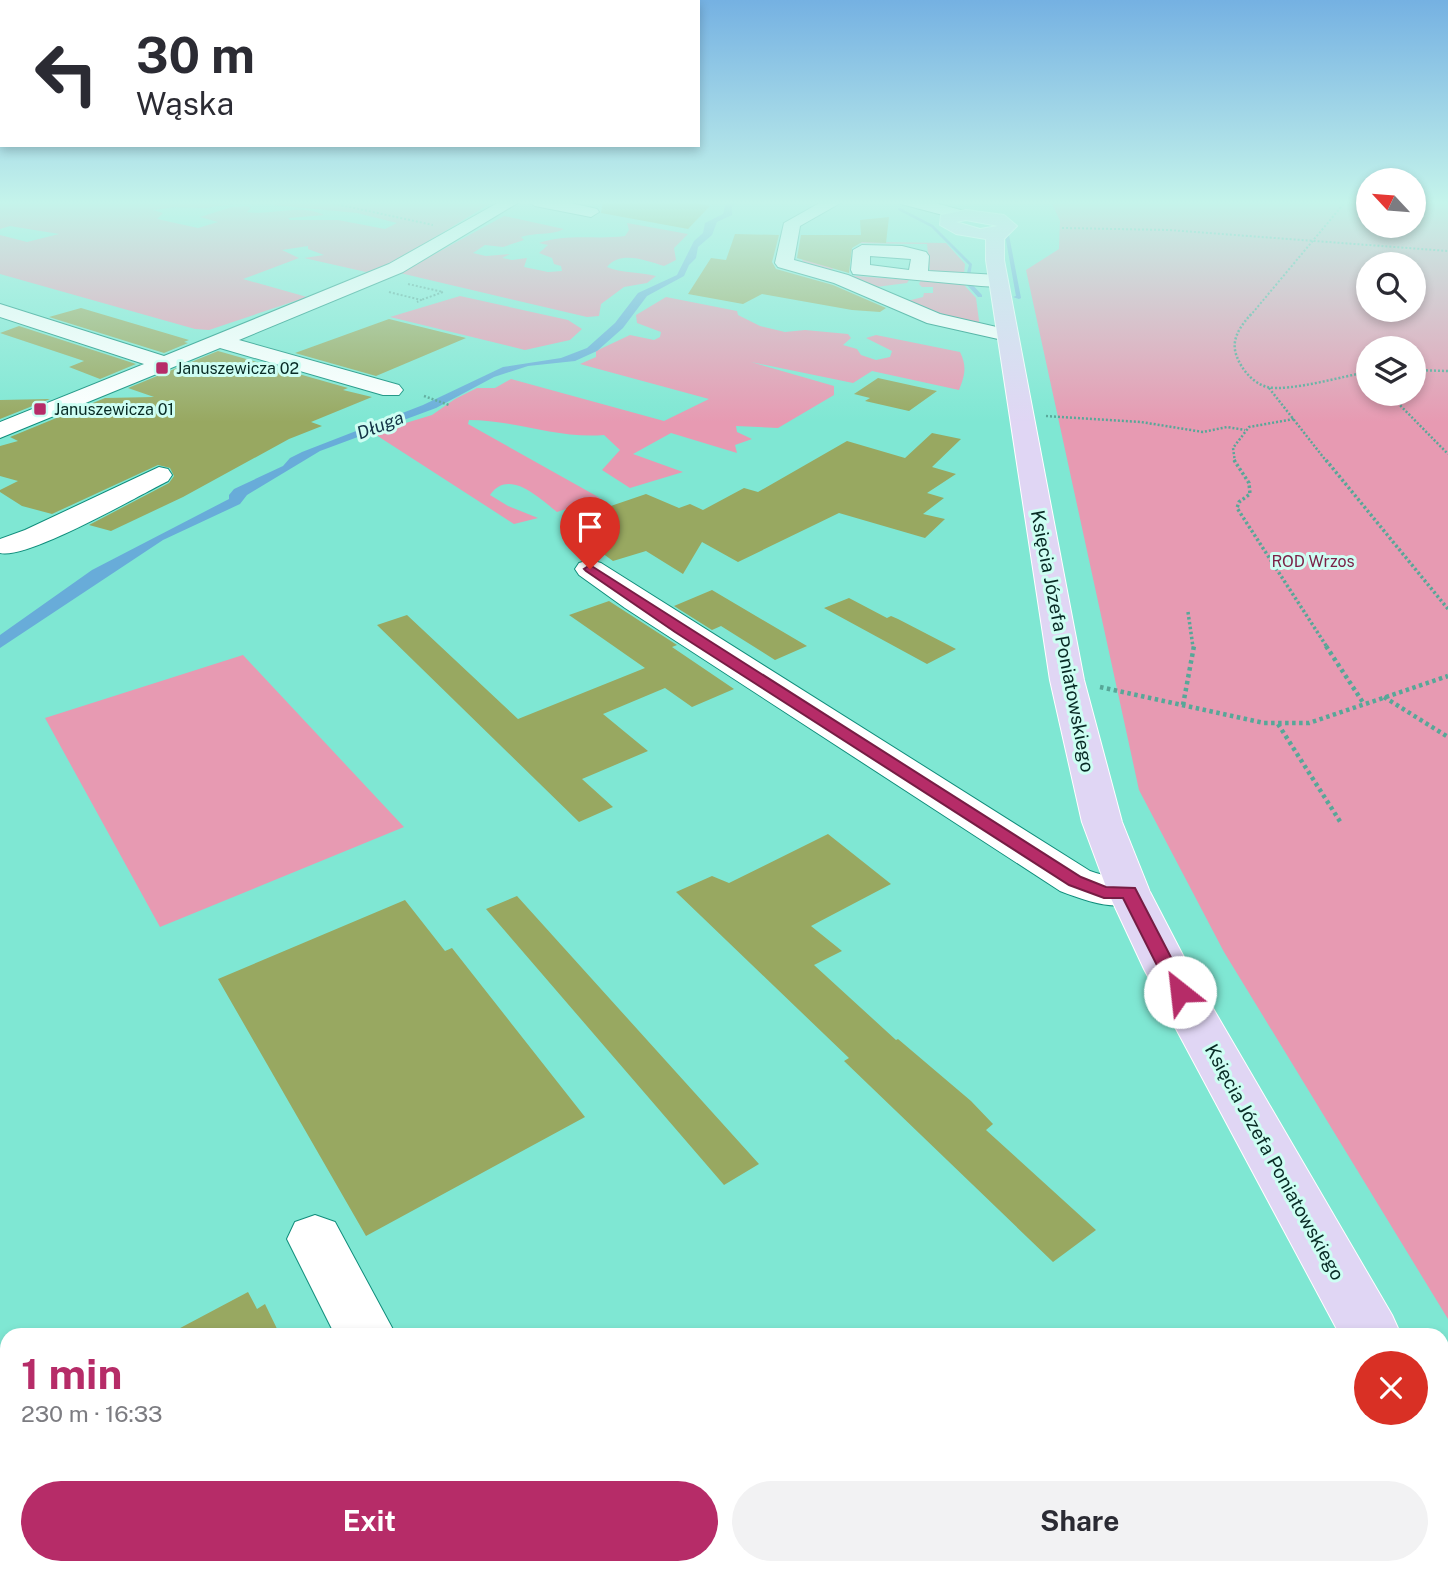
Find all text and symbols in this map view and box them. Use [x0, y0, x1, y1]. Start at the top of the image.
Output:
text: 30 m [136, 26, 255, 84]
icon: left [21, 28, 112, 119]
text: Wąska [136, 85, 234, 122]
north arrow [1356, 168, 1426, 238]
map controls [1356, 168, 1426, 406]
button: search [1356, 252, 1426, 322]
button: layers [1356, 336, 1426, 406]
place label: Januszewicza 02 [176, 359, 299, 378]
marker: Januszewicza 02 [154, 360, 170, 376]
place label: Januszewicza 01 [54, 400, 174, 419]
marker: Januszewicza 01 [32, 401, 48, 417]
water label: Długa [354, 407, 406, 443]
pin [560, 497, 620, 569]
icon: arrive [571, 508, 609, 546]
street label: Księcia Józefa Poniatowskiego [1027, 508, 1099, 774]
park label: ROD Wrzos [1271, 552, 1355, 571]
position arrow [1143, 955, 1217, 1029]
street label: Księcia Józefa Poniatowskiego [1201, 1040, 1349, 1284]
text: 1 min [21, 1349, 122, 1398]
button: close [1354, 1351, 1428, 1425]
text: 230 m · 16:33 [21, 1400, 163, 1427]
button: Exit [21, 1481, 718, 1561]
button: Share [732, 1481, 1428, 1561]

